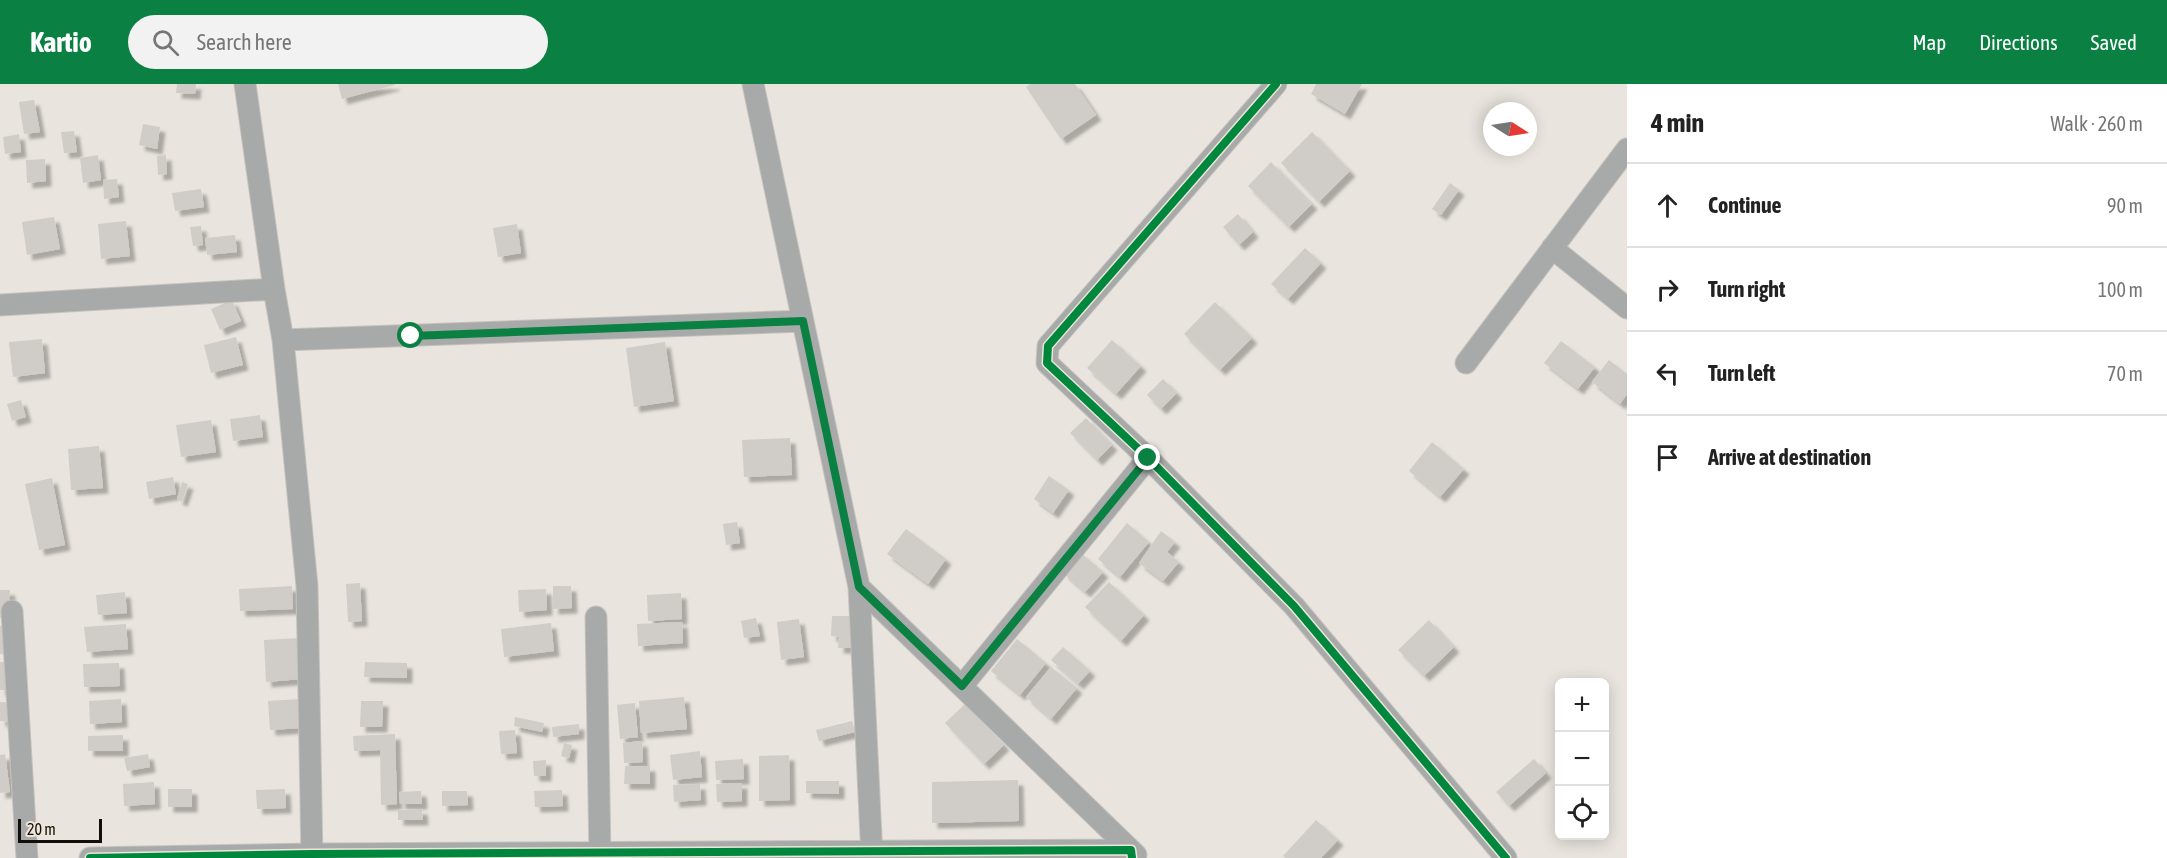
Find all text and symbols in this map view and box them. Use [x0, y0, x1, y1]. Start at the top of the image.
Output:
search box [128, 15, 548, 69]
text: Kartio [30, 26, 92, 58]
icon: search [149, 26, 182, 59]
text: Search here [197, 29, 292, 55]
text: Map [1912, 30, 1946, 54]
text: Directions [1979, 30, 2058, 54]
text: Saved [2091, 30, 2137, 54]
north arrow [1483, 102, 1537, 156]
text: 4 min [1651, 108, 1704, 138]
text: Walk · 260 m [2051, 112, 2143, 135]
icon: ahead [1651, 189, 1684, 222]
text: Continue [1708, 192, 1782, 218]
text: 90 m [2107, 194, 2143, 217]
icon: right [1651, 273, 1684, 306]
text: Turn right [1708, 276, 1785, 302]
text: 100 m [2098, 278, 2143, 301]
route start [397, 322, 423, 348]
icon: left [1651, 357, 1684, 390]
text: Turn left [1708, 360, 1775, 386]
text: 70 m [2107, 362, 2143, 385]
icon: arrive [1651, 441, 1684, 474]
route end [1134, 444, 1160, 470]
text: Arrive at destination [1708, 444, 1871, 470]
map controls [1555, 678, 1609, 840]
button: + [1555, 678, 1609, 732]
button: − [1555, 732, 1609, 786]
button: locate [1555, 786, 1609, 840]
scale bar [18, 816, 102, 844]
text: 20 m [27, 820, 56, 838]

